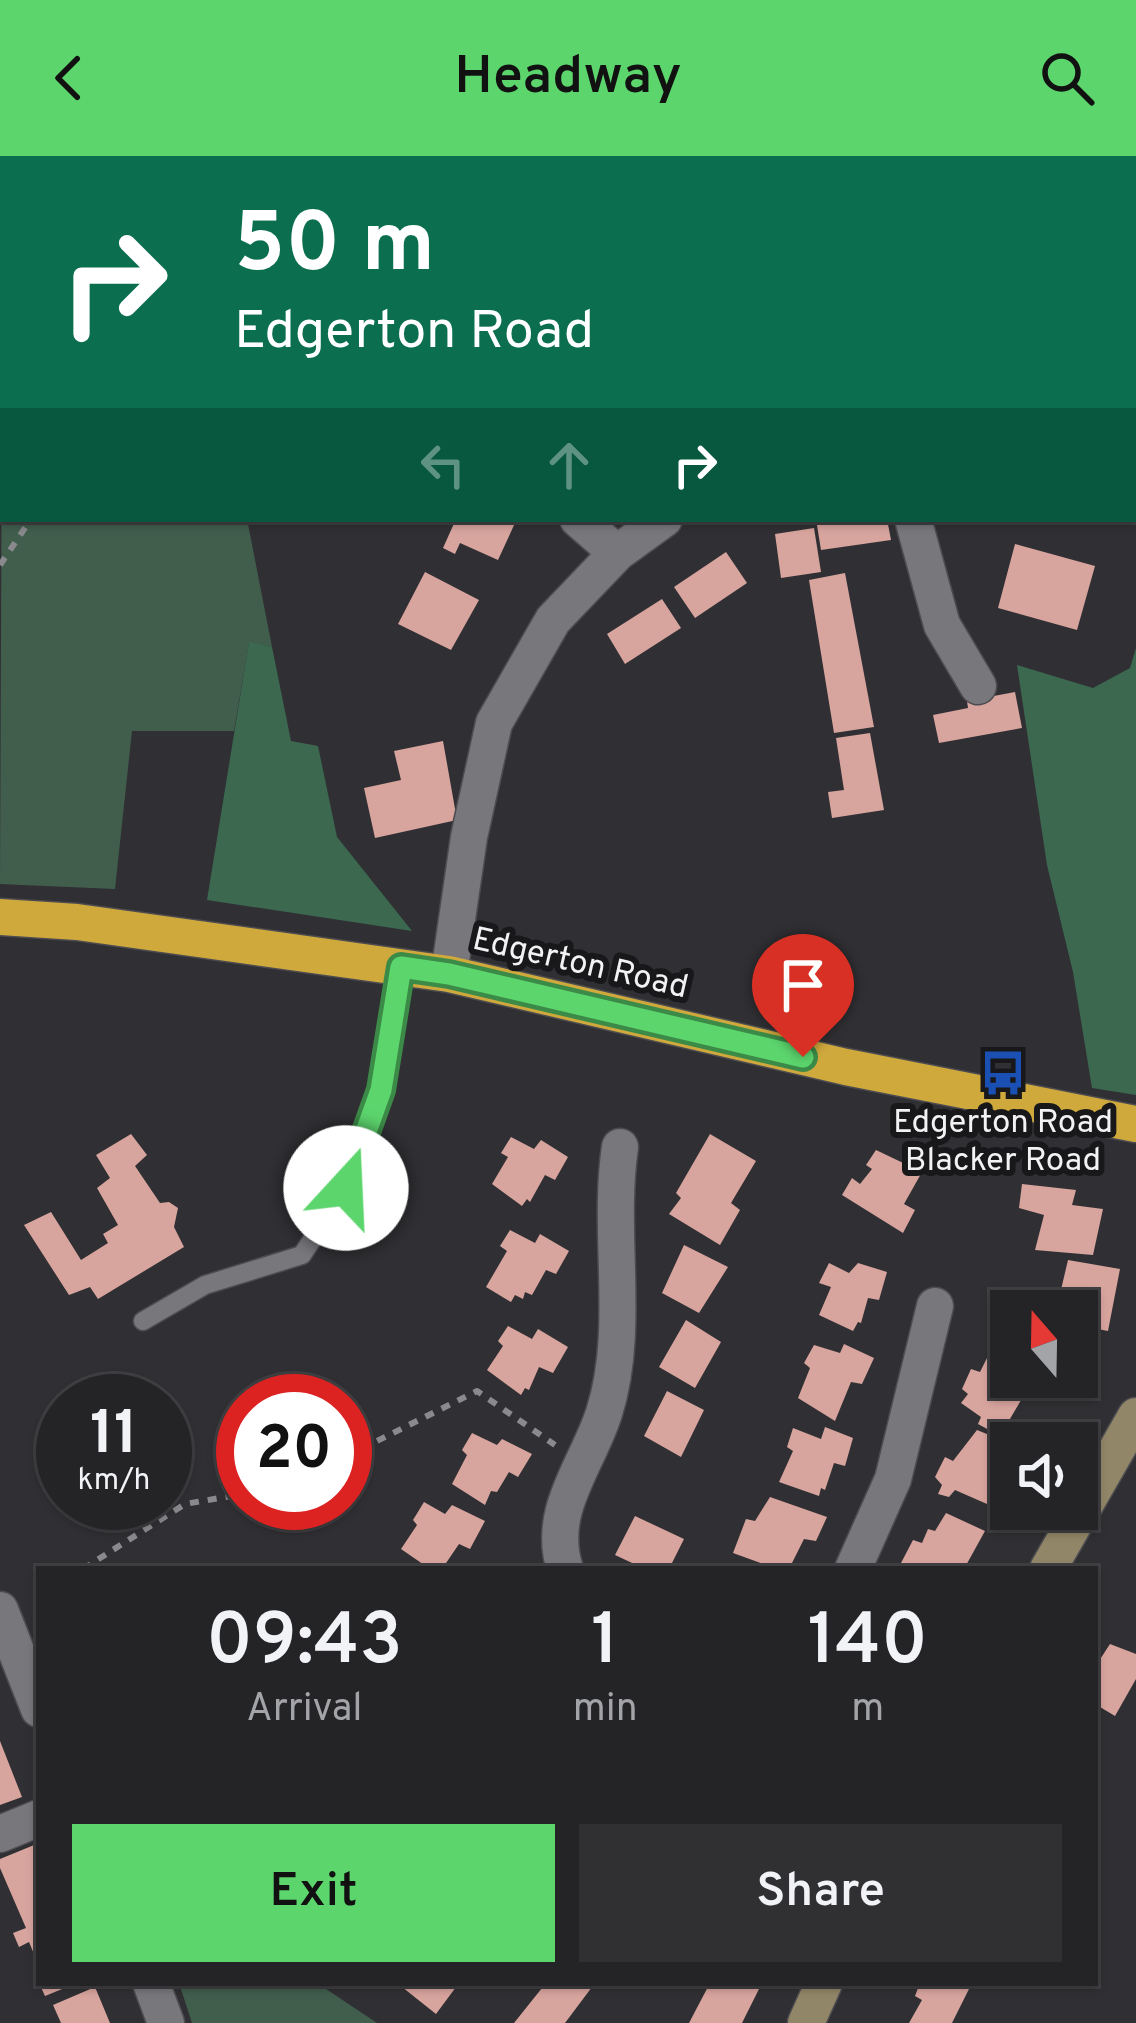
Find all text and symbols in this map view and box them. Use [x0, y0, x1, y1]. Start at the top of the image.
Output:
text: Headway [454, 44, 682, 113]
icon: back [36, 45, 102, 111]
icon: search [1034, 45, 1100, 111]
text: 50 m [234, 195, 435, 301]
icon: right [36, 204, 192, 360]
text: Edgerton Road [234, 299, 594, 368]
icon: left [410, 432, 476, 498]
icon: ahead [536, 432, 602, 498]
icon: right [662, 432, 728, 498]
street label: Edgerton Road [468, 920, 692, 1010]
pin [752, 934, 854, 1057]
icon: arrive [770, 952, 836, 1018]
bus stop icon: Edgerton Road Blacker Road [978, 1048, 1028, 1098]
place label: Edgerton Road Blacker Road [893, 1103, 1113, 1183]
position arrow [283, 1125, 409, 1251]
north arrow [990, 1290, 1098, 1398]
map controls [990, 1290, 1098, 1530]
speed limit sign: 20 [216, 1374, 372, 1530]
text: 11 [90, 1399, 138, 1475]
button: sound [990, 1422, 1098, 1530]
text: km/h [78, 1463, 150, 1500]
text: 09:43 [206, 1598, 403, 1690]
text: 1 [591, 1598, 619, 1690]
text: 140 [808, 1598, 928, 1690]
text: Arrival [246, 1686, 363, 1735]
text: min [573, 1686, 638, 1735]
text: m [851, 1686, 884, 1735]
button: Exit [72, 1824, 555, 1962]
button: Share [579, 1824, 1062, 1962]

